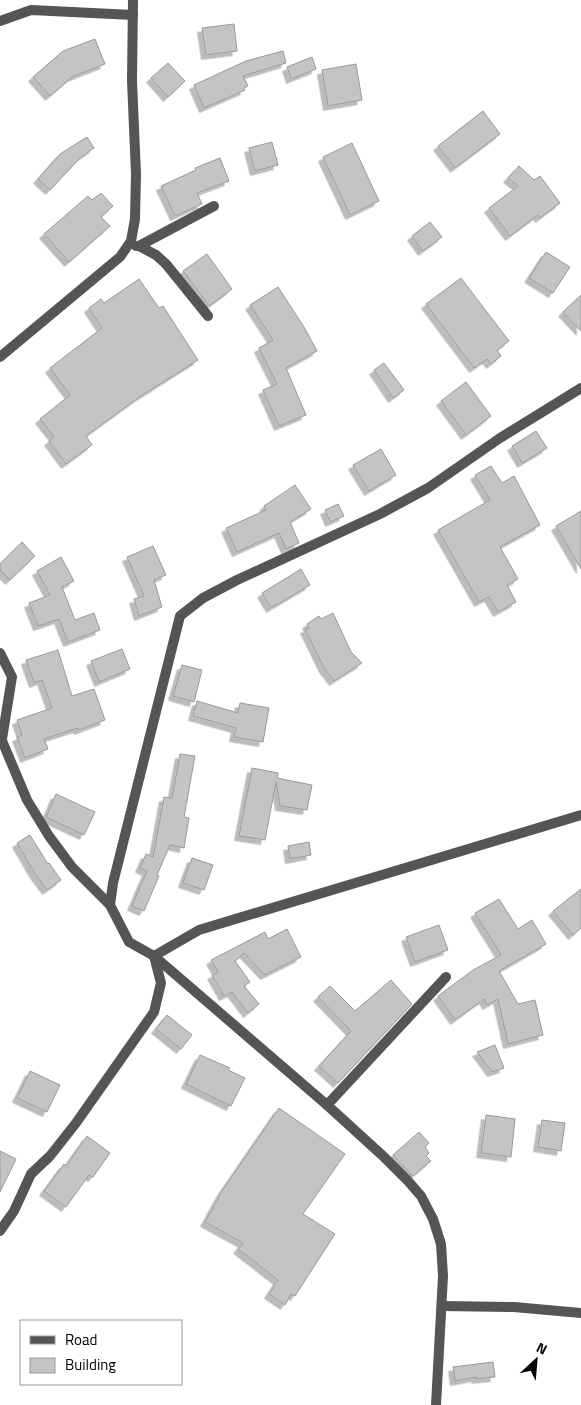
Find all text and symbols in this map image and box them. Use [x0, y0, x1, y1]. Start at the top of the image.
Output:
legend [20, 1320, 182, 1385]
text: Road [65, 1328, 97, 1351]
north arrow [511, 1335, 561, 1385]
text: N [533, 1336, 551, 1359]
text: Building [65, 1353, 116, 1376]

